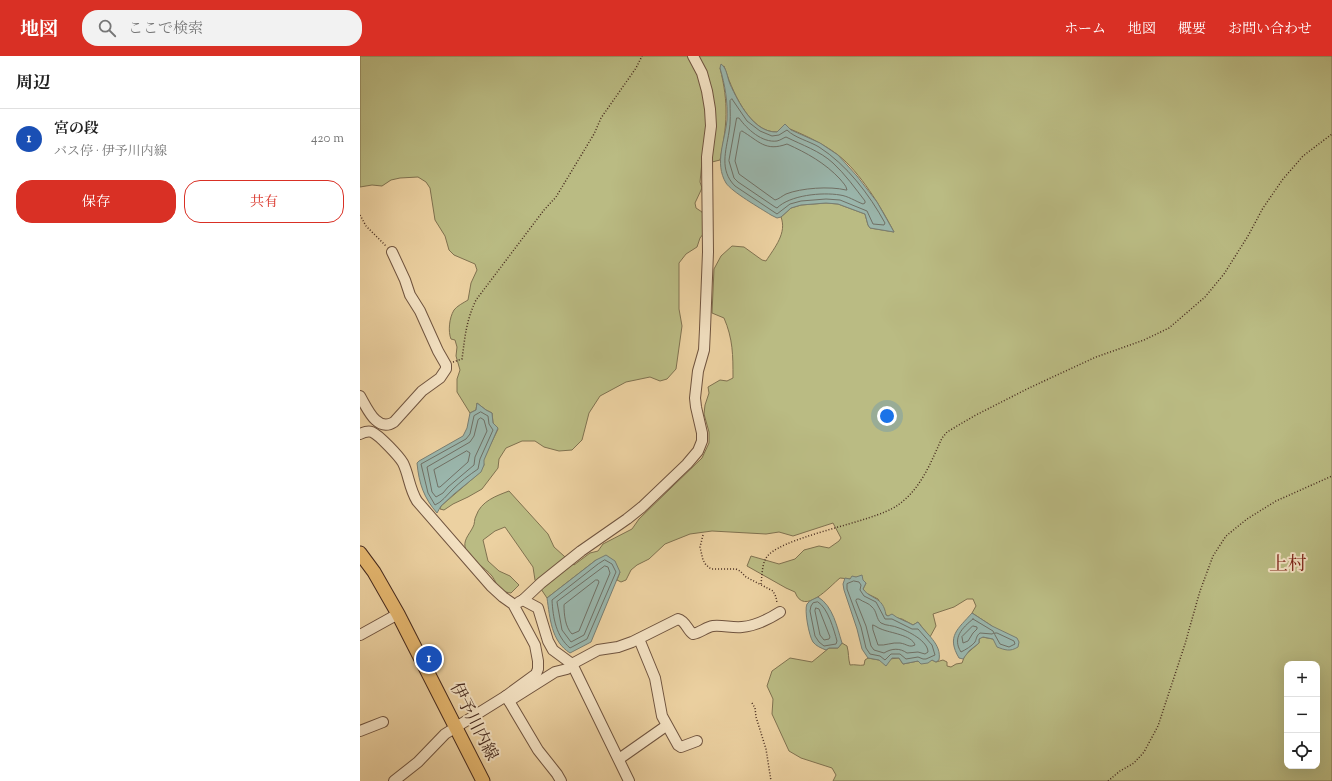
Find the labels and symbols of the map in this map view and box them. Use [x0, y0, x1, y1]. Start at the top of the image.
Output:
your location [877, 406, 897, 426]
district label: 上村 [1269, 552, 1307, 579]
pin: 1 [416, 644, 442, 674]
street label: 伊予川内線 [443, 679, 503, 765]

